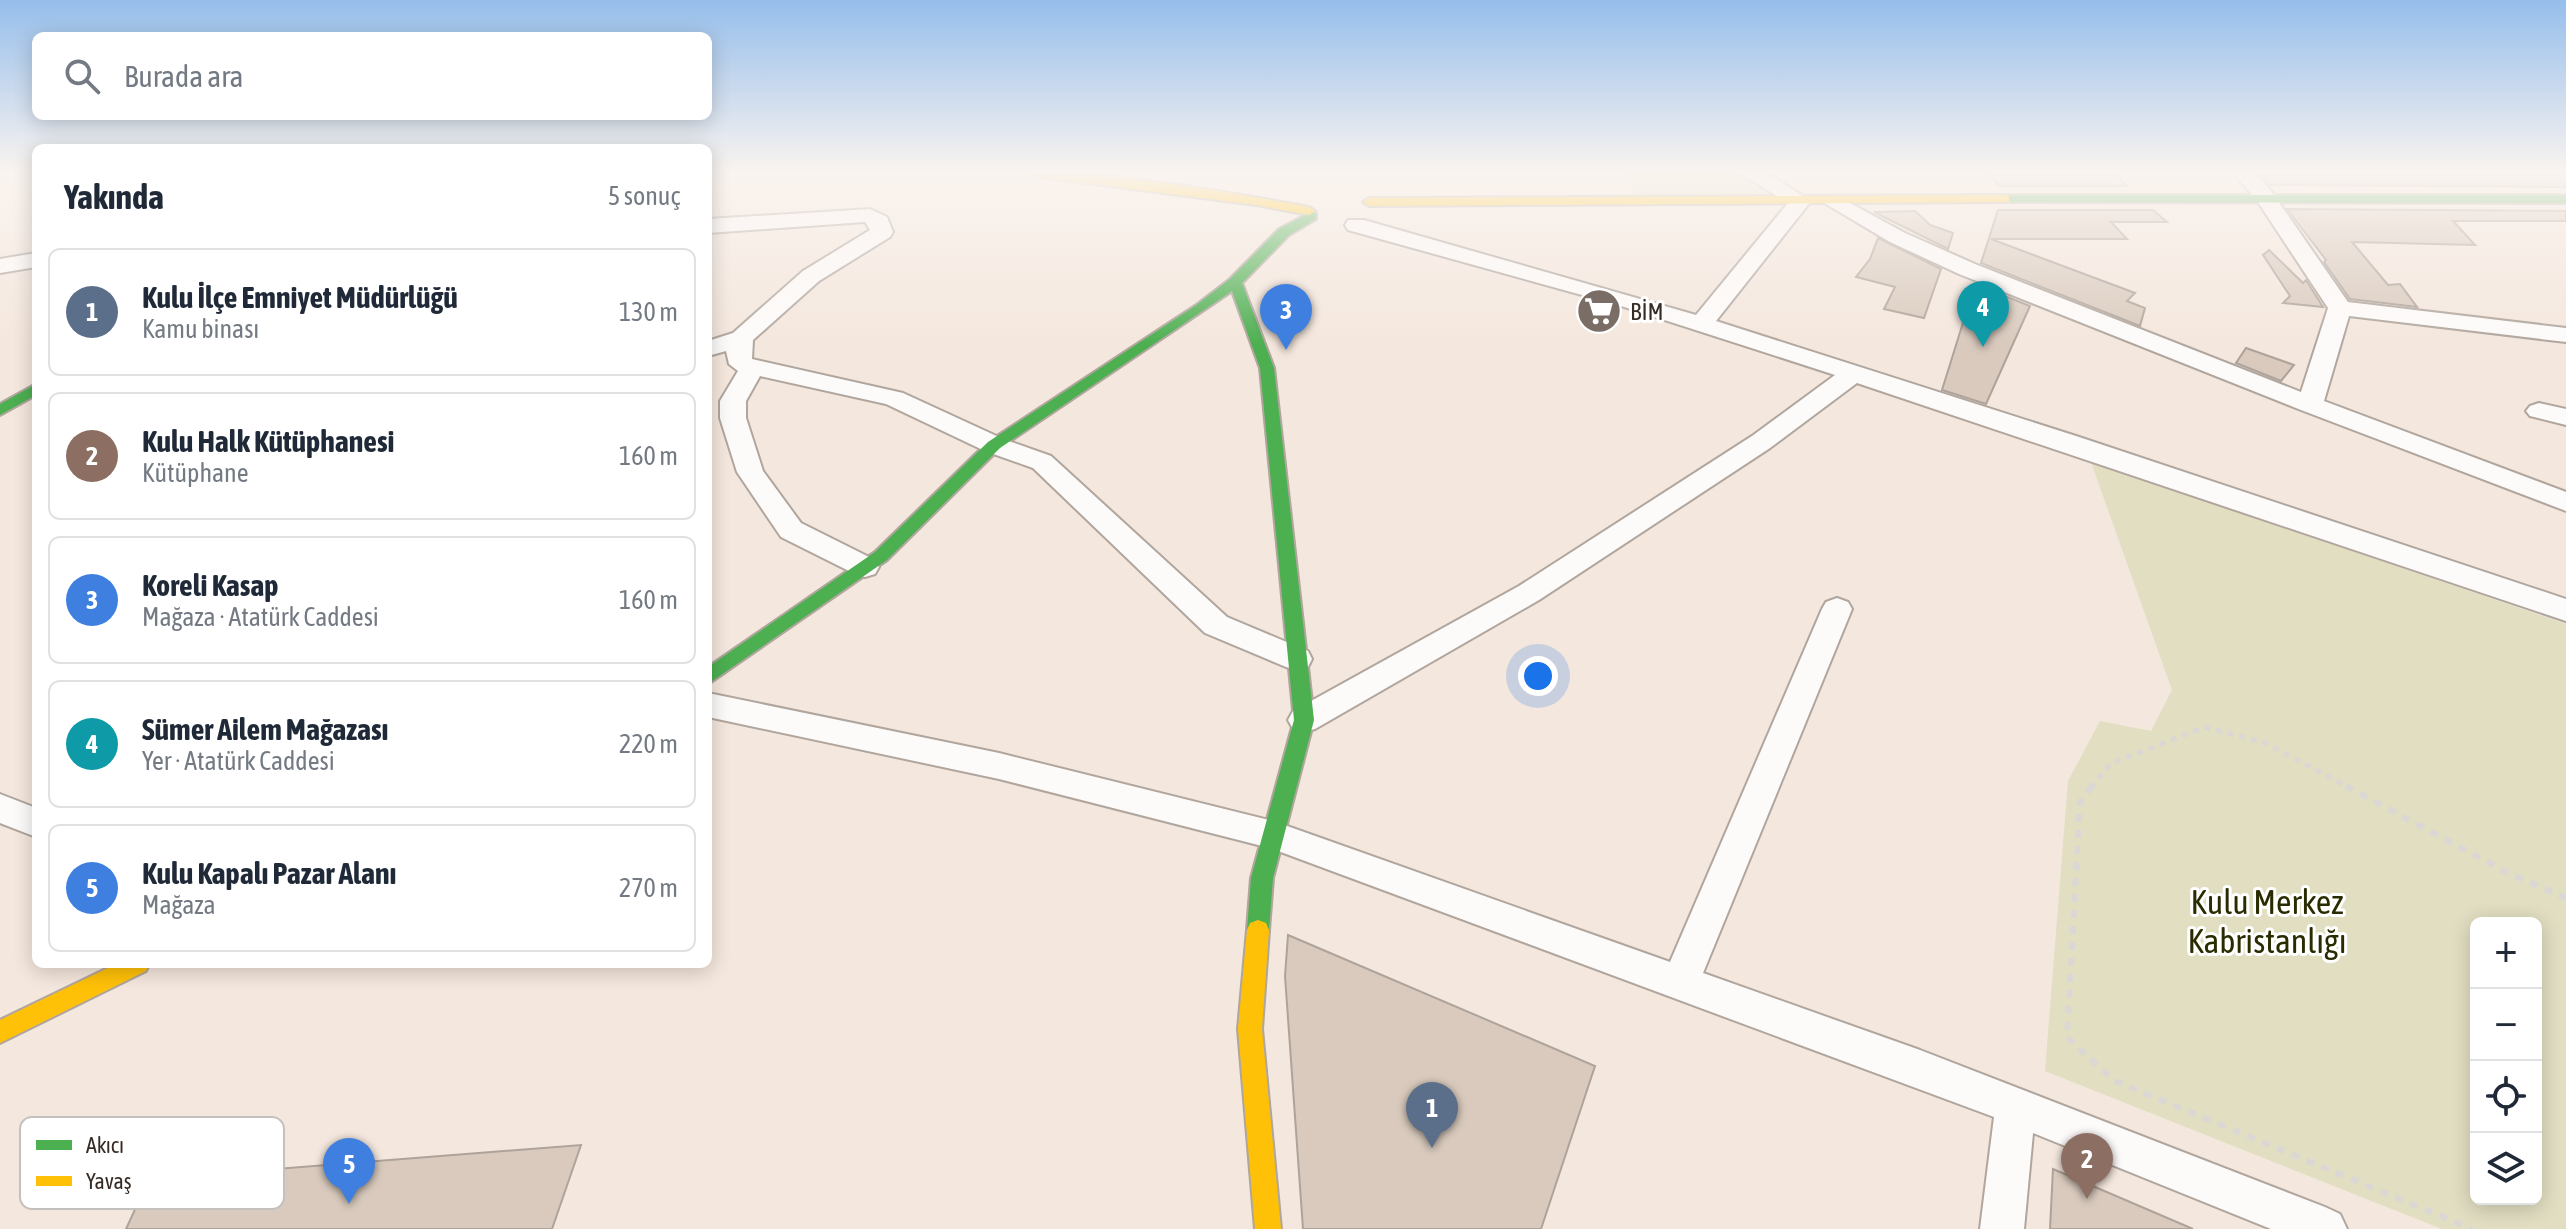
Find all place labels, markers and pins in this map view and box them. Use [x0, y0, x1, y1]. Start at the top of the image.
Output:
pin: 4 [1957, 281, 2009, 347]
pin: 3 [1260, 284, 1312, 350]
supermarket icon: BİM [1575, 287, 1623, 335]
place label: BİM [1630, 298, 1664, 325]
pin: 1 [1406, 1082, 1458, 1148]
pin: 2 [2061, 1133, 2113, 1199]
pin: 5 [323, 1138, 375, 1204]

